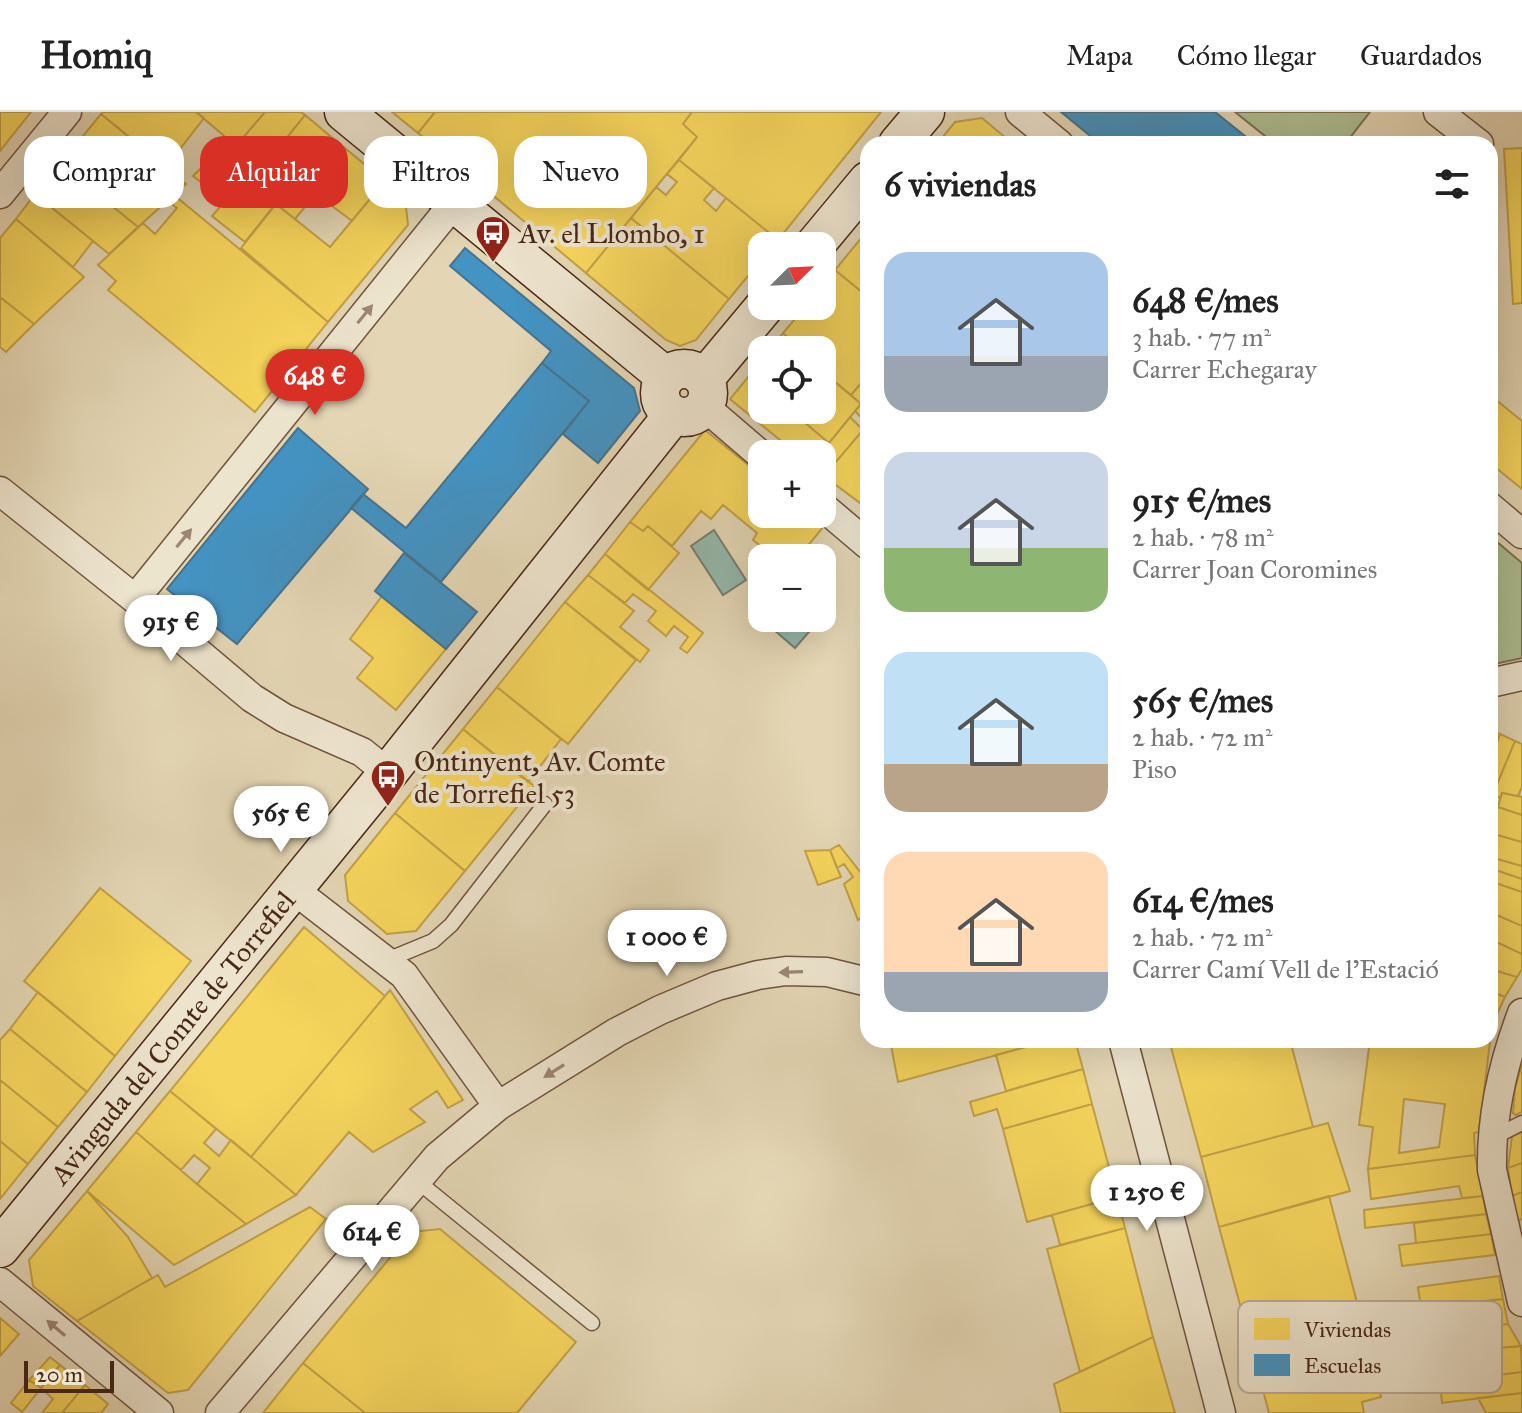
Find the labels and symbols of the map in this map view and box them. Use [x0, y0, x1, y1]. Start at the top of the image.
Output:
bus stop icon: Av. el Llombo, 1 [474, 214, 512, 264]
place label: Av. el Llombo, 1 [518, 216, 705, 251]
north arrow [748, 232, 836, 320]
one-way arrow [356, 304, 372, 324]
pin: 648 € [259, 349, 371, 417]
one-way arrow [175, 528, 192, 548]
pin: 915 € [115, 595, 227, 663]
place label: Ontinyent, Av. Comte de Torrefiel 53 [414, 744, 666, 811]
bus stop icon: Ontinyent, Av. Comte de Torrefiel 53 [369, 758, 407, 808]
pin: 565 € [225, 786, 337, 854]
street label: Avinguda del Comte de Torrefiel [41, 883, 303, 1192]
pin: 1 000 € [593, 910, 741, 978]
one-way arrow [778, 966, 803, 979]
one-way arrow [543, 1064, 565, 1078]
pin: 1 250 € [1073, 1165, 1221, 1233]
pin: 614 € [316, 1205, 428, 1273]
legend [1238, 1301, 1502, 1393]
text: Viviendas [1303, 1316, 1391, 1343]
one-way arrow [46, 1320, 66, 1337]
text: Escuelas [1304, 1352, 1381, 1379]
scale bar [24, 1357, 114, 1393]

